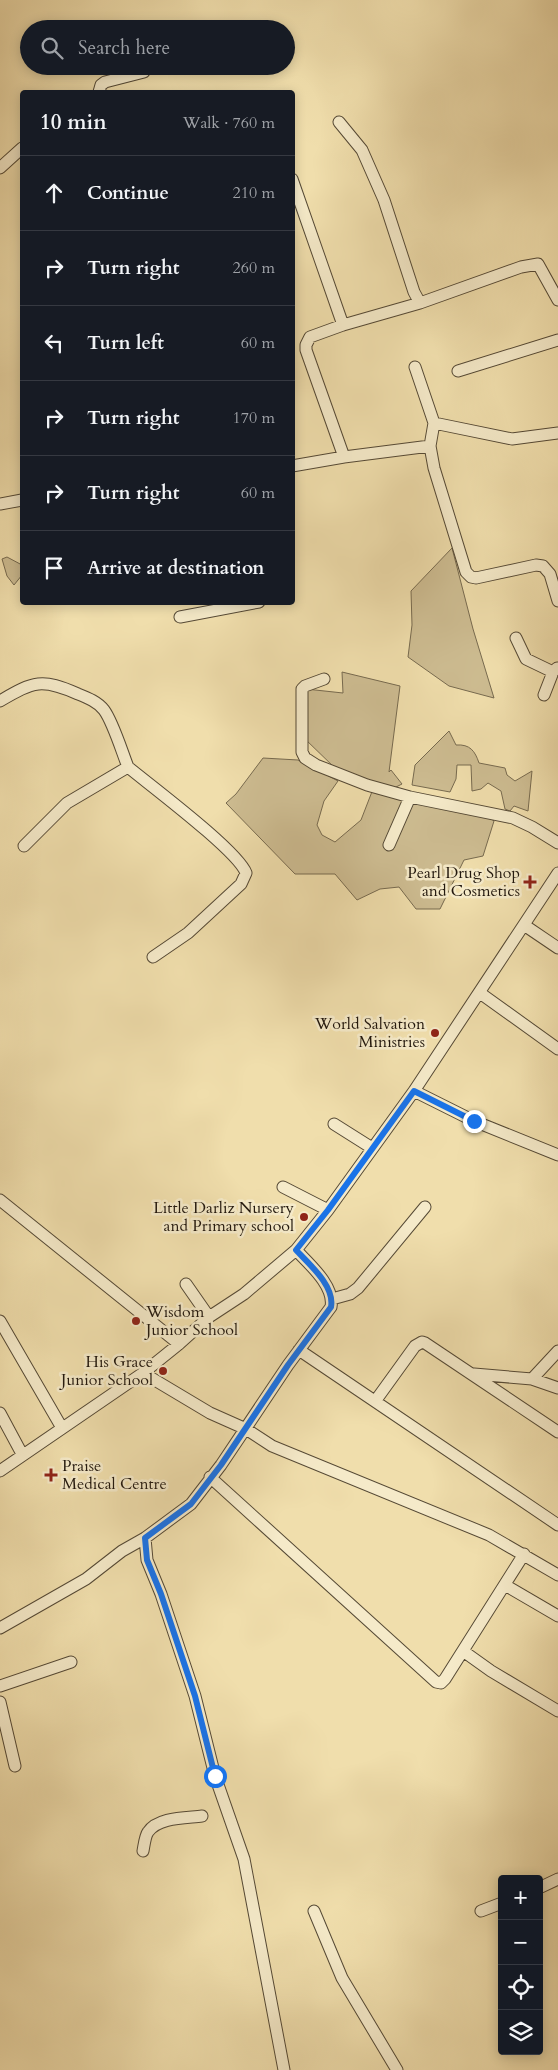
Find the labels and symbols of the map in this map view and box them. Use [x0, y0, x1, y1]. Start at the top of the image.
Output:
place label: Pearl Drug Shop and Cosmetics [407, 862, 520, 902]
marker: Pearl Drug Shop and Cosmetics [524, 876, 536, 888]
place label: World Salvation Ministries [314, 1013, 425, 1053]
marker: World Salvation Ministries [429, 1027, 441, 1039]
route end [463, 1110, 486, 1133]
place label: Little Darliz Nursery and Primary school [153, 1197, 295, 1237]
marker: Little Darliz Nursery and Primary school [298, 1211, 310, 1223]
place label: Wisdom Junior School [144, 1301, 238, 1341]
marker: Wisdom Junior School [130, 1315, 142, 1327]
place label: His Grace Junior School [59, 1351, 153, 1391]
marker: His Grace Junior School [157, 1365, 169, 1377]
place label: Praise Medical Centre [62, 1455, 167, 1495]
marker: Praise Medical Centre [44, 1468, 58, 1482]
route start [204, 1765, 227, 1788]

